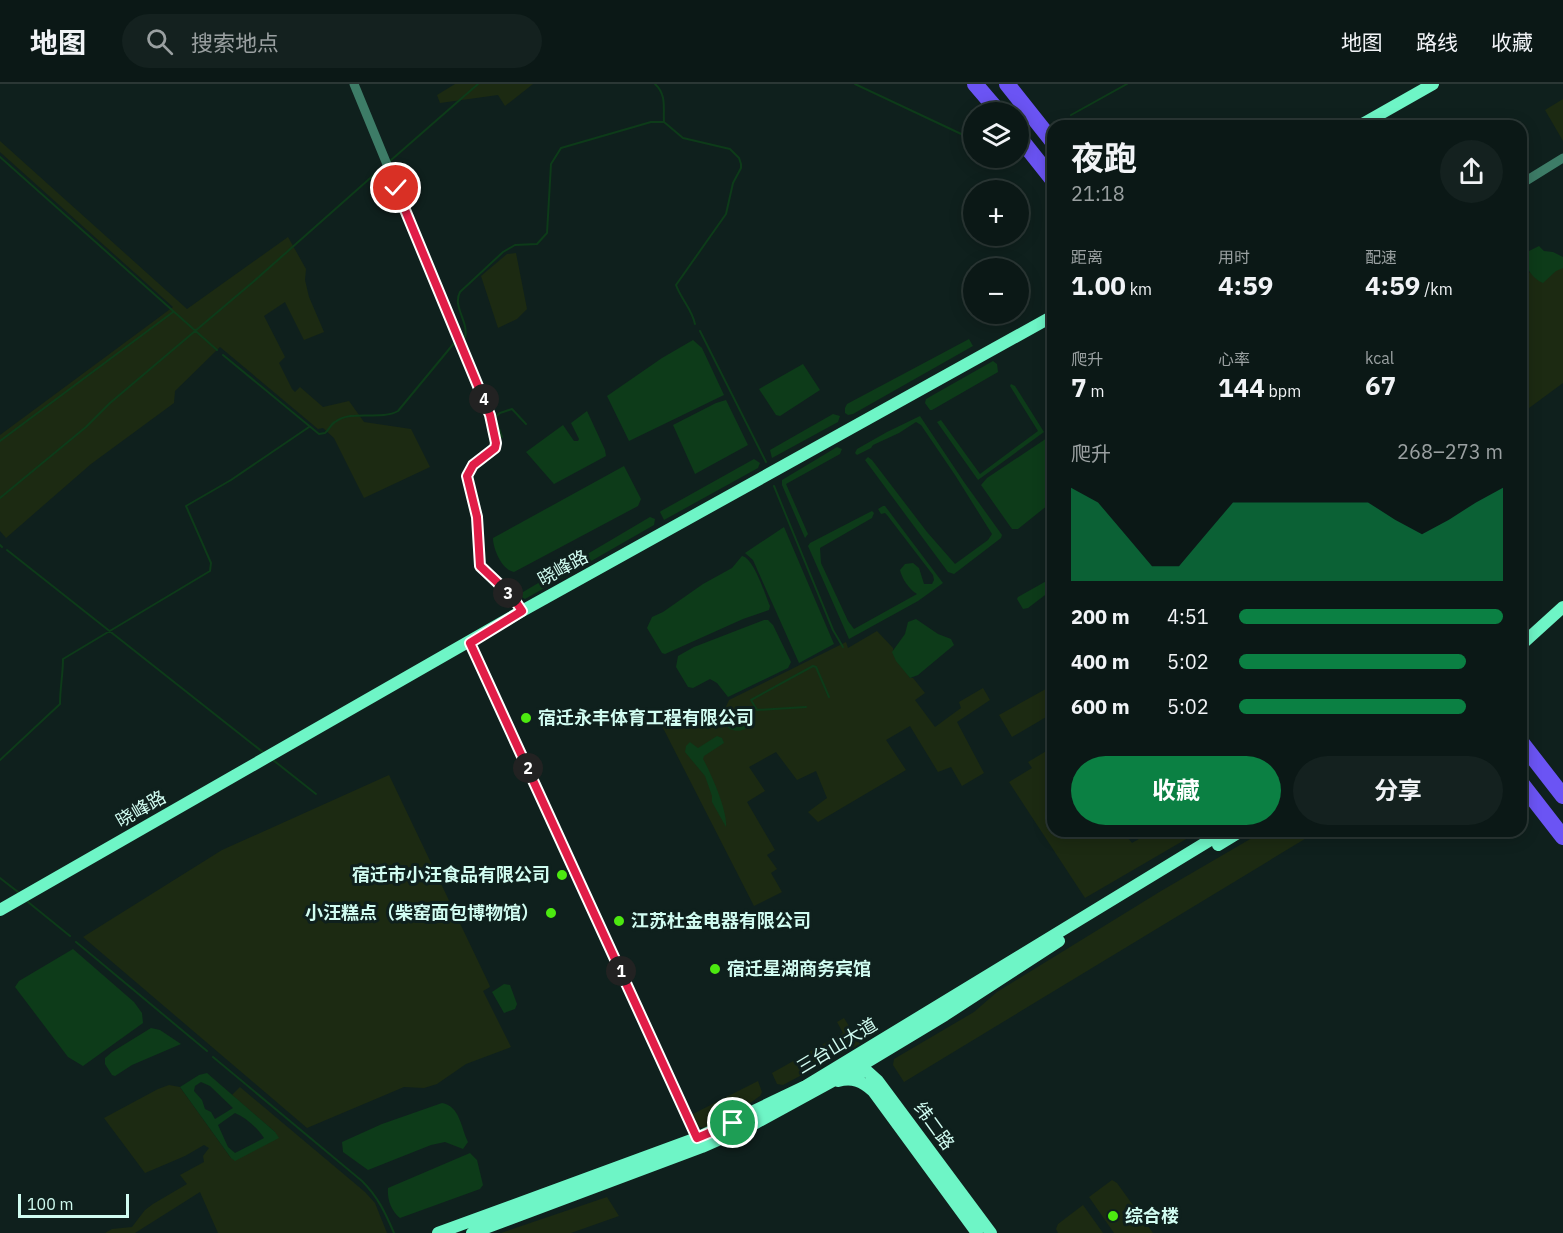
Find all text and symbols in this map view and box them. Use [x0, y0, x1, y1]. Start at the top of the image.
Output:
search box [122, 14, 542, 68]
text: 地图 [30, 24, 86, 61]
icon: search [143, 25, 176, 58]
text: 搜索地点 [191, 28, 279, 57]
text: 地图 [1341, 28, 1383, 56]
text: 路线 [1416, 28, 1458, 56]
text: 收藏 [1491, 28, 1533, 56]
map controls [963, 102, 1029, 324]
button: layers [963, 102, 1029, 168]
text: 夜跑 [1071, 136, 1137, 179]
button: share [1440, 140, 1503, 203]
pin [370, 162, 421, 213]
icon: check [379, 171, 412, 204]
button: + [963, 180, 1029, 246]
text: 21:18 [1071, 180, 1125, 207]
text: 距离 [1071, 247, 1103, 267]
text: 用时 [1218, 247, 1250, 267]
text: 配速 [1365, 247, 1397, 267]
button: − [963, 258, 1029, 324]
text: 1.00 [1071, 268, 1126, 302]
text: 4:59 [1218, 268, 1273, 302]
text: 4:59 [1365, 268, 1420, 302]
text: km [1126, 279, 1152, 299]
text: /km [1420, 279, 1453, 299]
text: kcal [1365, 348, 1394, 368]
text: 爬升 [1071, 349, 1103, 369]
text: 心率 [1218, 349, 1250, 369]
text: 67 [1365, 368, 1396, 402]
text: 7 [1071, 370, 1087, 404]
text: 144 [1218, 370, 1265, 404]
text: m [1087, 381, 1104, 401]
text: bpm [1265, 381, 1301, 401]
pin: 4 [469, 384, 499, 414]
text: 4 [479, 389, 489, 409]
text: 268–273 m [1397, 438, 1503, 465]
text: 爬升 [1071, 440, 1111, 467]
street label: 晓峰路 [534, 544, 592, 591]
pin: 3 [493, 578, 523, 608]
text: 3 [503, 583, 513, 603]
text: 200 m [1071, 603, 1130, 630]
text: 4:51 [1167, 603, 1209, 630]
text: 400 m [1071, 648, 1130, 675]
text: 5:02 [1167, 648, 1209, 675]
text: 600 m [1071, 693, 1130, 720]
text: 5:02 [1167, 693, 1209, 720]
place label: 宿迁永丰体育工程有限公司 [538, 706, 754, 729]
marker: 宿迁永丰体育工程有限公司 [519, 711, 533, 725]
pin: 2 [513, 753, 543, 783]
button: 收藏 [1071, 756, 1281, 825]
button: 分享 [1293, 756, 1503, 825]
text: 2 [523, 758, 533, 778]
street label: 晓峰路 [112, 785, 170, 832]
place label: 宿迁市小汪食品有限公司 [352, 863, 550, 886]
marker: 宿迁市小汪食品有限公司 [555, 868, 569, 882]
place label: 小汪糕点（柴窑面包博物馆） [305, 901, 539, 924]
marker: 小汪糕点（柴窑面包博物馆） [544, 906, 558, 920]
place label: 江苏杜金电器有限公司 [631, 909, 811, 932]
marker: 江苏杜金电器有限公司 [612, 914, 626, 928]
pin: 1 [606, 956, 636, 986]
place label: 宿迁星湖商务宾馆 [727, 957, 871, 980]
text: 1 [616, 961, 626, 981]
marker: 宿迁星湖商务宾馆 [708, 962, 722, 976]
street label: 三台山大道 [792, 1013, 881, 1079]
pin [707, 1097, 758, 1148]
street label: 纬二路 [909, 1097, 960, 1154]
icon: arrive [716, 1106, 749, 1139]
scale bar [18, 1191, 129, 1218]
text: 100 m [27, 1194, 74, 1214]
place label: 综合楼 [1125, 1204, 1179, 1227]
marker: 综合楼 [1106, 1209, 1120, 1223]

